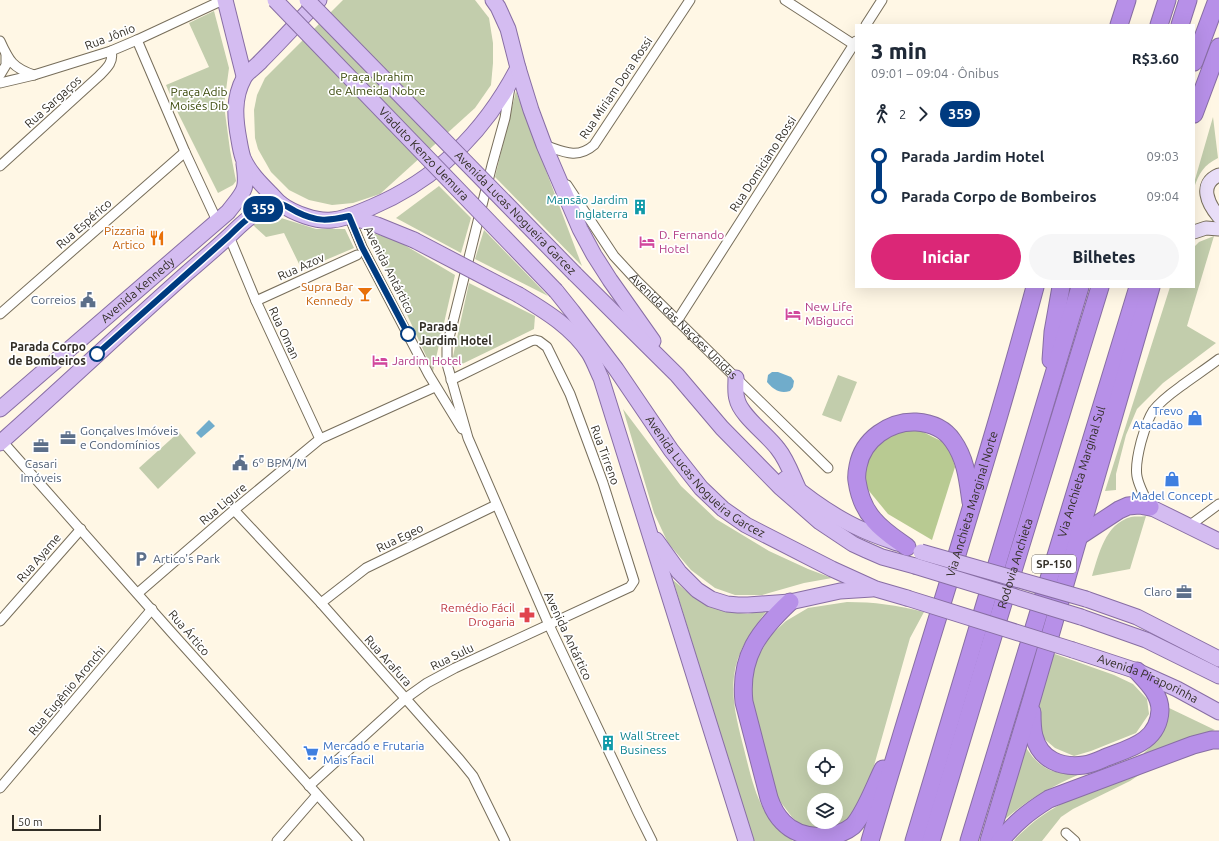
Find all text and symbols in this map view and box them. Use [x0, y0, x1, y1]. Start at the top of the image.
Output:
street label: Rua Jônio [83, 21, 137, 52]
street label: Rua Miriam Dora Rossi [577, 34, 655, 141]
text: 3 min [871, 38, 927, 63]
text: R$3.60 [1132, 50, 1179, 67]
text: 09:01 – 09:04 · Ônibus [871, 66, 999, 80]
park label: Praça Ibrahim de Almeida Nobre [329, 70, 425, 97]
street label: Rua Sargaços [22, 73, 83, 130]
park label: Praça Adib Moisés Dib [170, 85, 228, 112]
icon: walk [871, 103, 893, 125]
icon: forward [912, 103, 934, 125]
street label: Viaduto Kenzo Uemura [376, 104, 472, 203]
text: 359 [948, 106, 972, 122]
text: 2 [899, 107, 906, 121]
street label: Rua Domiciano Rossi [727, 114, 798, 214]
street label: Avenida Lucas Nogueira Garcez [453, 148, 579, 277]
text: Parada Jardim Hotel [901, 148, 1044, 165]
text: 09:03 [1146, 149, 1179, 163]
text: Parada Corpo de Bombeiros [901, 188, 1097, 205]
text: 09:04 [1146, 189, 1179, 203]
place label: Mansão Jardim Inglaterra [547, 193, 628, 220]
street label: Rua Espérico [53, 196, 114, 251]
line badge: 359 [240, 196, 286, 222]
building icon: Mansão Jardim Inglaterra [631, 198, 649, 216]
text: 359 [251, 201, 275, 217]
place label: Pizzaria Artico [104, 224, 145, 251]
street label: Avenida Antártico [362, 224, 417, 316]
place label: D. Fernando Hotel [659, 228, 724, 255]
restaurant icon: Pizzaria Artico [148, 229, 166, 247]
hotel icon: D. Fernando Hotel [638, 233, 656, 251]
button: Iniciar [871, 234, 1021, 280]
button: Bilhetes [1029, 234, 1179, 280]
street label: Rua Azov [276, 250, 326, 283]
street label: Avenida Kennedy [98, 254, 177, 325]
street label: Avenida das Nações Unidas [627, 270, 740, 382]
place label: Supra Bar Kennedy [301, 280, 353, 307]
bar icon: Supra Bar Kennedy [356, 285, 374, 303]
public building icon: Correios [79, 291, 97, 309]
place label: Correios [31, 293, 76, 306]
place label: New Life MBigucci [805, 300, 854, 327]
street label: Rua Oman [267, 305, 302, 361]
hotel icon: New Life MBigucci [784, 305, 802, 323]
place label: Parada Jardim Hotel [419, 320, 492, 347]
marker: Parada Jardim Hotel [400, 326, 416, 342]
place label: Parada Corpo de Bombeiros [8, 340, 86, 367]
marker: Parada Corpo de Bombeiros [89, 346, 105, 362]
hotel icon: Jardim Hotel [371, 352, 389, 370]
place label: Jardim Hotel [392, 354, 462, 367]
place label: Trevo Atacadão [1132, 404, 1183, 431]
street label: Via Anchieta Marginal Sul [1055, 405, 1107, 539]
shop icon: Trevo Atacadão [1186, 409, 1204, 427]
street label: Avenida Lucas Nogueira Garcez [644, 413, 768, 540]
street label: Rua Tirreno [589, 423, 622, 487]
place label: Gonçalves Imóveis e Condomínios [80, 424, 178, 451]
office icon: Gonçalves Imóveis e Condomínios [59, 429, 77, 447]
street label: Via Anchieta Marginal Norte [944, 430, 1000, 578]
office icon: Casari Imóveis [32, 437, 50, 455]
public building icon: 6º BPM/M [231, 454, 249, 472]
place label: 6º BPM/M [252, 456, 307, 469]
place label: Casari Imóveis [20, 457, 62, 484]
shop icon: Madel Concept [1163, 470, 1181, 488]
street label: Rua Ligure [197, 480, 249, 527]
place label: Madel Concept [1131, 489, 1213, 502]
street label: Rodovia Anchieta [995, 517, 1035, 610]
street label: Rua Egeo [374, 521, 425, 554]
street label: Rua Ayame [14, 531, 63, 585]
parking icon: Artico's Park [132, 550, 150, 568]
place label: Artico's Park [153, 552, 220, 565]
road number: SP-150 [1032, 555, 1076, 573]
office icon: Claro [1175, 583, 1193, 601]
place label: Claro [1144, 585, 1172, 598]
street label: Avenida Antártico [542, 590, 595, 682]
place label: Remédio Fácil Drogaria [441, 601, 515, 628]
pharmacy icon: Remédio Fácil Drogaria [518, 606, 536, 624]
street label: Rua Ártico [166, 607, 213, 658]
street label: Rua Arafura [362, 633, 415, 689]
street label: Rua Sulu [428, 641, 475, 673]
street label: Rua Eugênio Aronchi [26, 644, 107, 738]
street label: Avenida Piraporinha [1096, 651, 1200, 705]
place label: Wall Street Business [620, 729, 680, 756]
building icon: Wall Street Business [599, 734, 617, 752]
place label: Mercado e Frutaria Mais Facil [323, 739, 424, 766]
supermarket icon: Mercado e Frutaria Mais Facil [302, 744, 320, 762]
map controls [807, 749, 843, 829]
button: locate [807, 749, 843, 785]
button: layers [807, 793, 843, 829]
scale bar [12, 813, 101, 832]
text: 50 m [18, 816, 42, 828]

